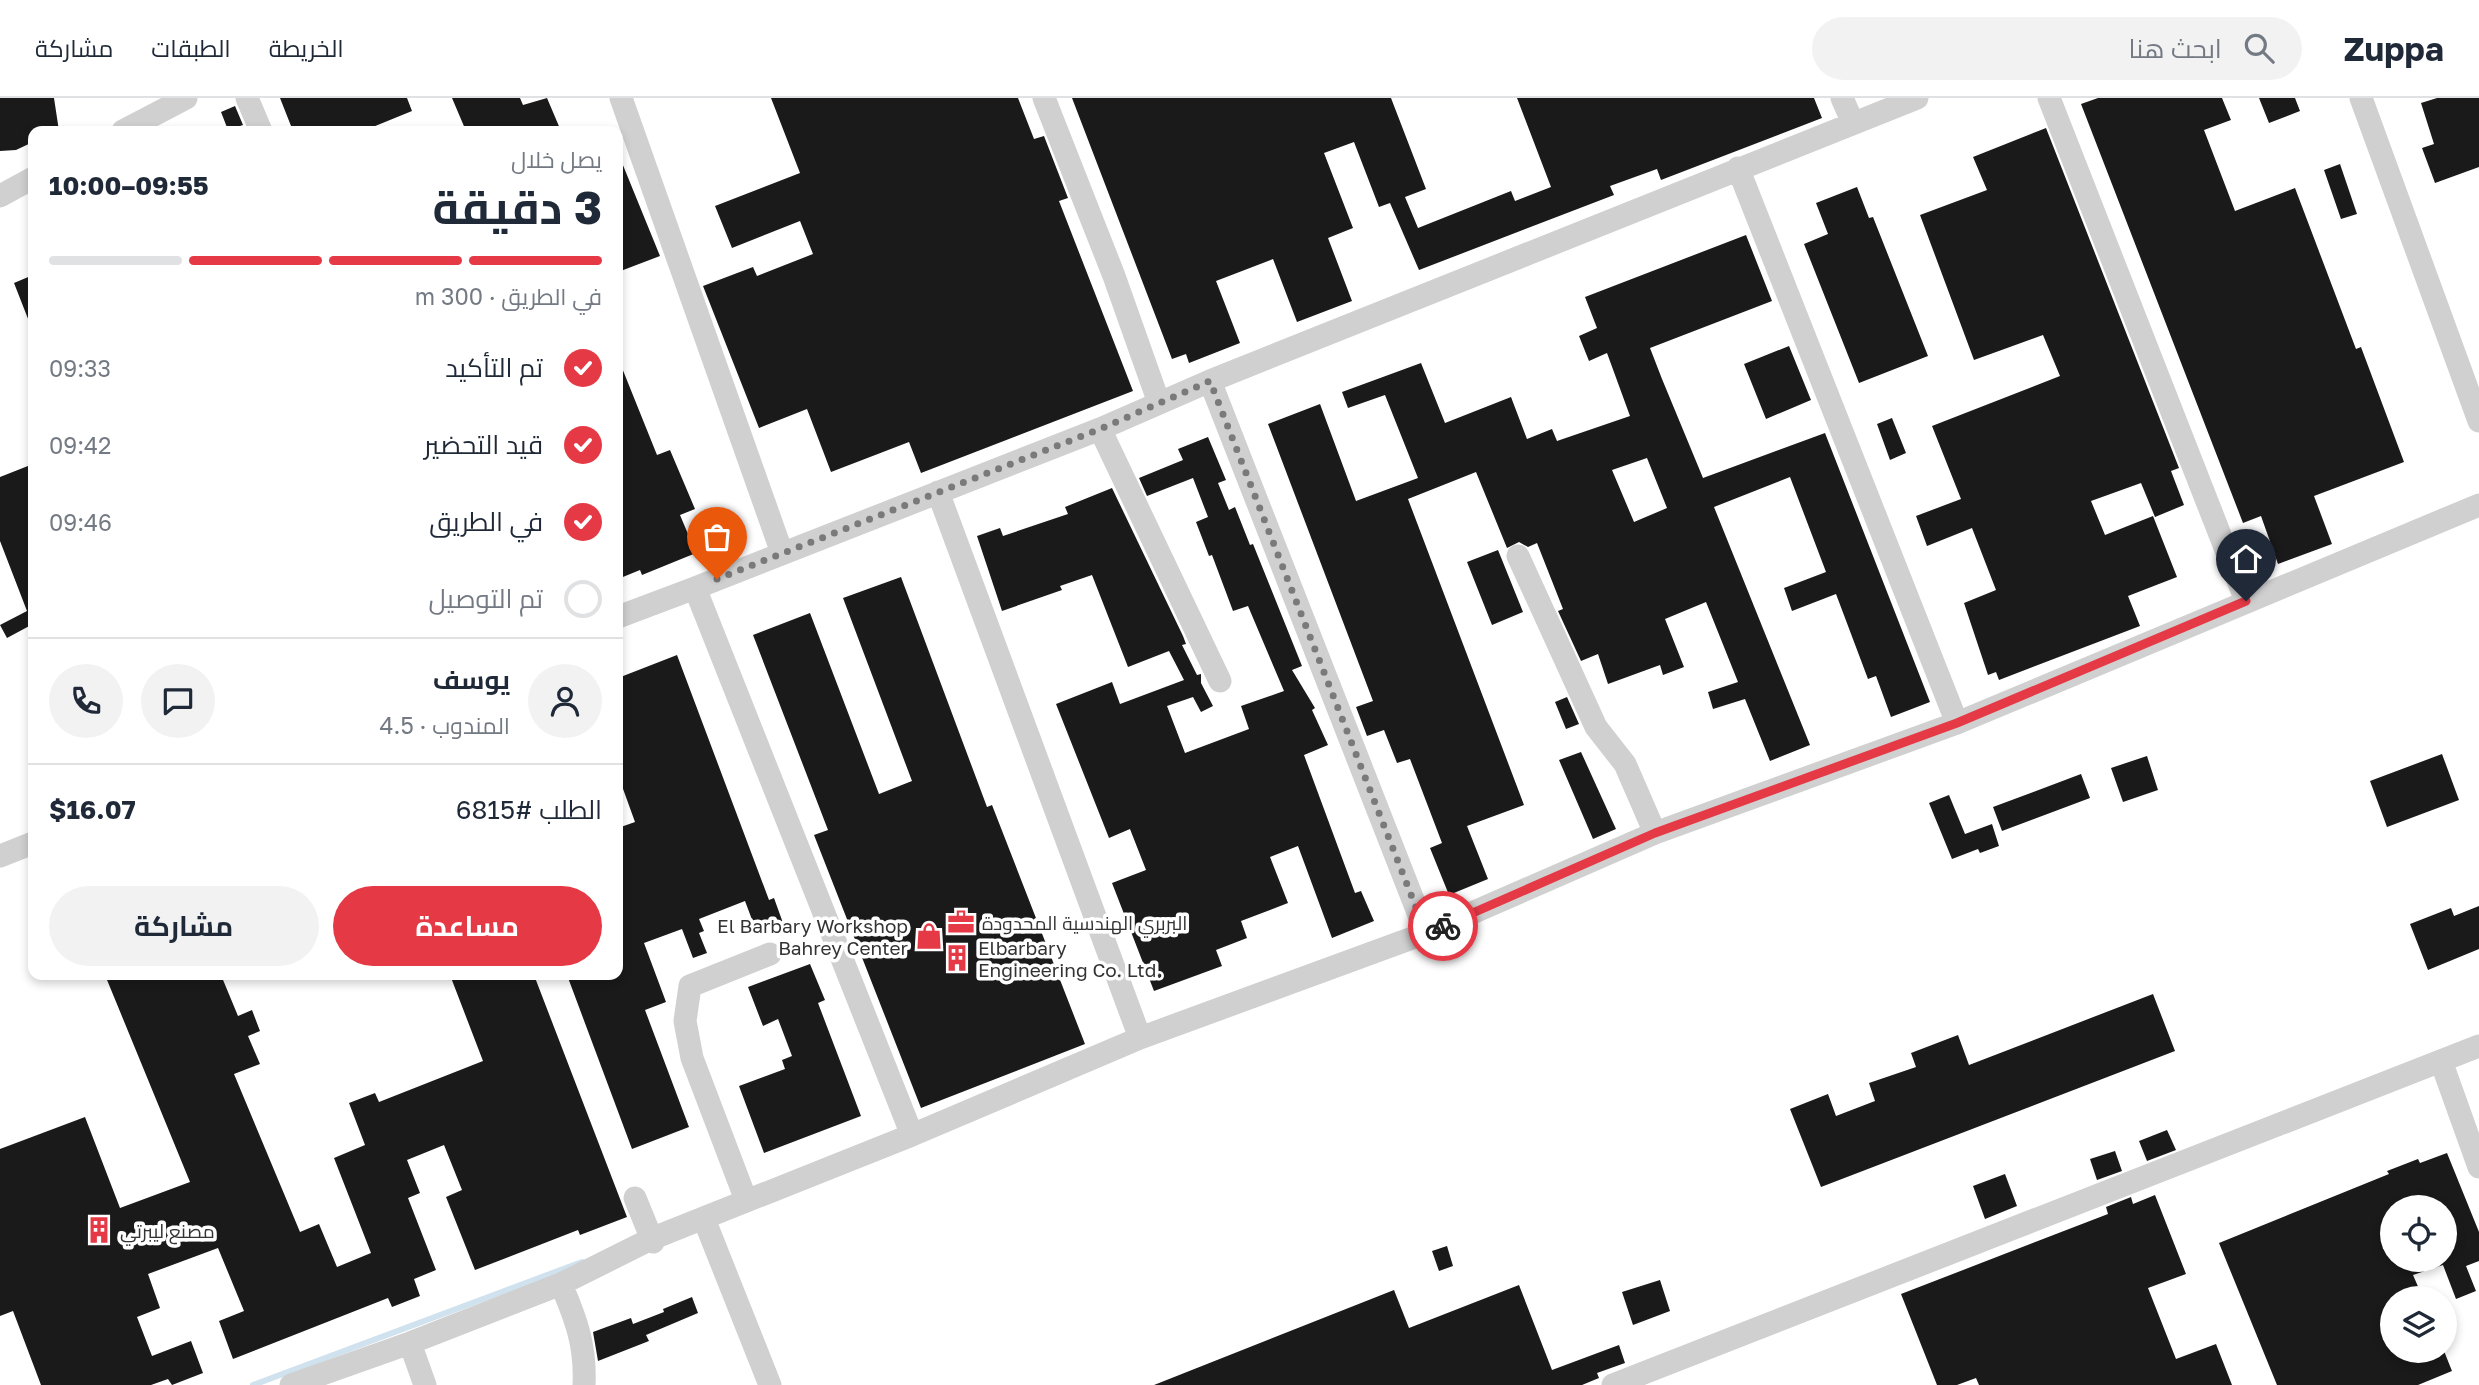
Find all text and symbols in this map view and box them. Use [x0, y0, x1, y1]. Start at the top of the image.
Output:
search box [1812, 17, 2302, 80]
icon: search [2240, 29, 2278, 67]
text: Zuppa [2344, 29, 2444, 68]
text: مشاركة [35, 33, 113, 62]
text: الطبقات [151, 33, 231, 62]
text: الخريطة [269, 33, 344, 62]
text: ابحث هنا [2128, 33, 2222, 64]
text: يصل خلال [511, 145, 602, 173]
text: 09:55–10:00 [49, 170, 209, 201]
text: 3 دقيقة [432, 179, 602, 234]
text: في الطريق · 300 m [415, 282, 602, 310]
icon: check [564, 349, 602, 387]
text: تم التأكيد [445, 352, 543, 383]
text: 09:33 [49, 354, 111, 382]
icon: check [564, 426, 602, 464]
text: قيد التحضير [424, 429, 543, 460]
text: 09:42 [49, 431, 111, 459]
icon: check [564, 503, 602, 541]
text: في الطريق [429, 506, 543, 537]
pin [687, 507, 747, 579]
text: 09:46 [49, 508, 112, 536]
icon: bag [698, 518, 736, 556]
pin [2216, 529, 2276, 601]
icon: home [2227, 540, 2265, 578]
text: تم التوصيل [428, 583, 543, 614]
button: phone [49, 664, 123, 738]
button: chat [141, 664, 215, 738]
text: يوسف [433, 664, 510, 695]
button: person [528, 664, 602, 738]
text: المندوب · 4.5 [380, 711, 510, 739]
text: $16.07 [49, 794, 136, 825]
text: الطلب #6815 [456, 794, 602, 825]
button: مشاركة [49, 886, 319, 966]
button: مساعدة [333, 886, 602, 966]
courier [1408, 891, 1478, 961]
office icon: البربري الهندسية المحدودة [946, 907, 976, 937]
icon: bike [1424, 907, 1462, 945]
place label: البربري الهندسية المحدودة [982, 911, 1187, 938]
place label: El Barbary Workshop Bahrey Center [717, 914, 909, 959]
shop icon: El Barbary Workshop Bahrey Center [914, 921, 944, 951]
place label: Elbarbary Engineering Co. Ltd. [978, 936, 1162, 981]
building icon: Elbarbary Engineering Co. Ltd. [942, 943, 972, 973]
map controls [2380, 1195, 2457, 1363]
button: locate [2380, 1195, 2457, 1272]
building icon: مصنع ليبرتي [84, 1215, 114, 1245]
place label: مصنع ليبرتي [120, 1219, 215, 1246]
button: layers [2380, 1286, 2457, 1363]

